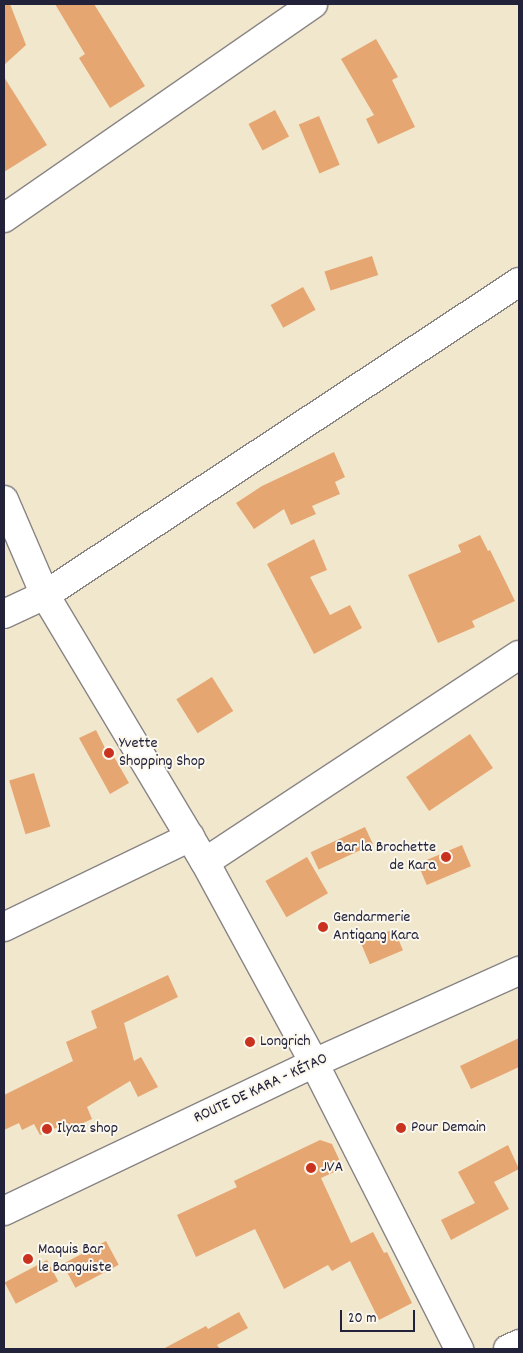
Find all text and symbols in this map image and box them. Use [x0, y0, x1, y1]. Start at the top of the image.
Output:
place label: Yvette Shopping Shop [119, 734, 205, 772]
marker: Yvette Shopping Shop [103, 747, 115, 759]
place label: Bar la Brochette de Kara [336, 838, 436, 876]
marker: Bar la Brochette de Kara [440, 851, 452, 863]
place label: Gendarmerie Antigang Kara [333, 908, 419, 946]
marker: Gendarmerie Antigang Kara [317, 921, 329, 933]
place label: Longrich [260, 1032, 311, 1052]
marker: Longrich [244, 1036, 256, 1048]
street label: ROUTE DE KARA - KÉTAO [191, 1050, 331, 1128]
place label: Pour Demain [411, 1118, 486, 1138]
place label: Ilyaz shop [57, 1119, 118, 1139]
marker: Pour Demain [395, 1122, 407, 1134]
marker: Ilyaz shop [41, 1123, 53, 1135]
place label: JVA [321, 1158, 343, 1178]
marker: JVA [305, 1162, 317, 1174]
place label: Maquis Bar le Banguiste [38, 1240, 112, 1278]
marker: Maquis Bar le Banguiste [22, 1253, 34, 1265]
scale bar [343, 1300, 418, 1332]
text: 20 m [348, 1308, 376, 1330]

